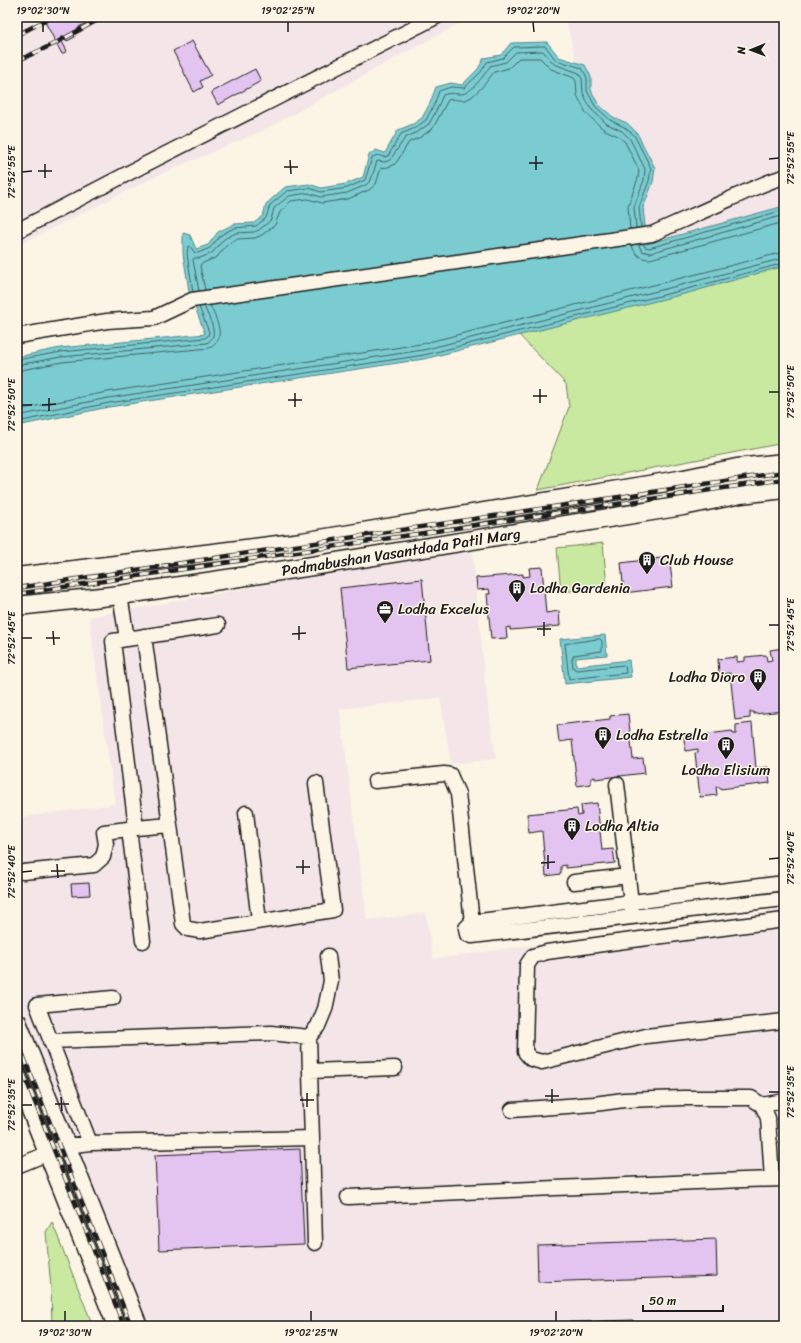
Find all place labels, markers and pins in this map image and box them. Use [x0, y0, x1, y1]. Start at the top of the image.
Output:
place label: Club House [660, 547, 734, 573]
building icon: Club House [637, 550, 657, 575]
place label: Lodha Gardenia [530, 575, 631, 601]
building icon: Lodha Gardenia [507, 578, 527, 603]
place label: Lodha Excelus [398, 596, 490, 622]
office icon: Lodha Excelus [375, 599, 395, 624]
place label: Lodha Dioro [669, 664, 745, 690]
building icon: Lodha Dioro [748, 667, 768, 692]
place label: Lodha Estrella [616, 722, 709, 748]
building icon: Lodha Estrella [593, 725, 613, 750]
building icon: Lodha Elisium [716, 735, 736, 760]
place label: Lodha Elisium [681, 757, 771, 783]
place label: Lodha Altia [585, 813, 660, 839]
building icon: Lodha Altia [562, 816, 582, 841]

